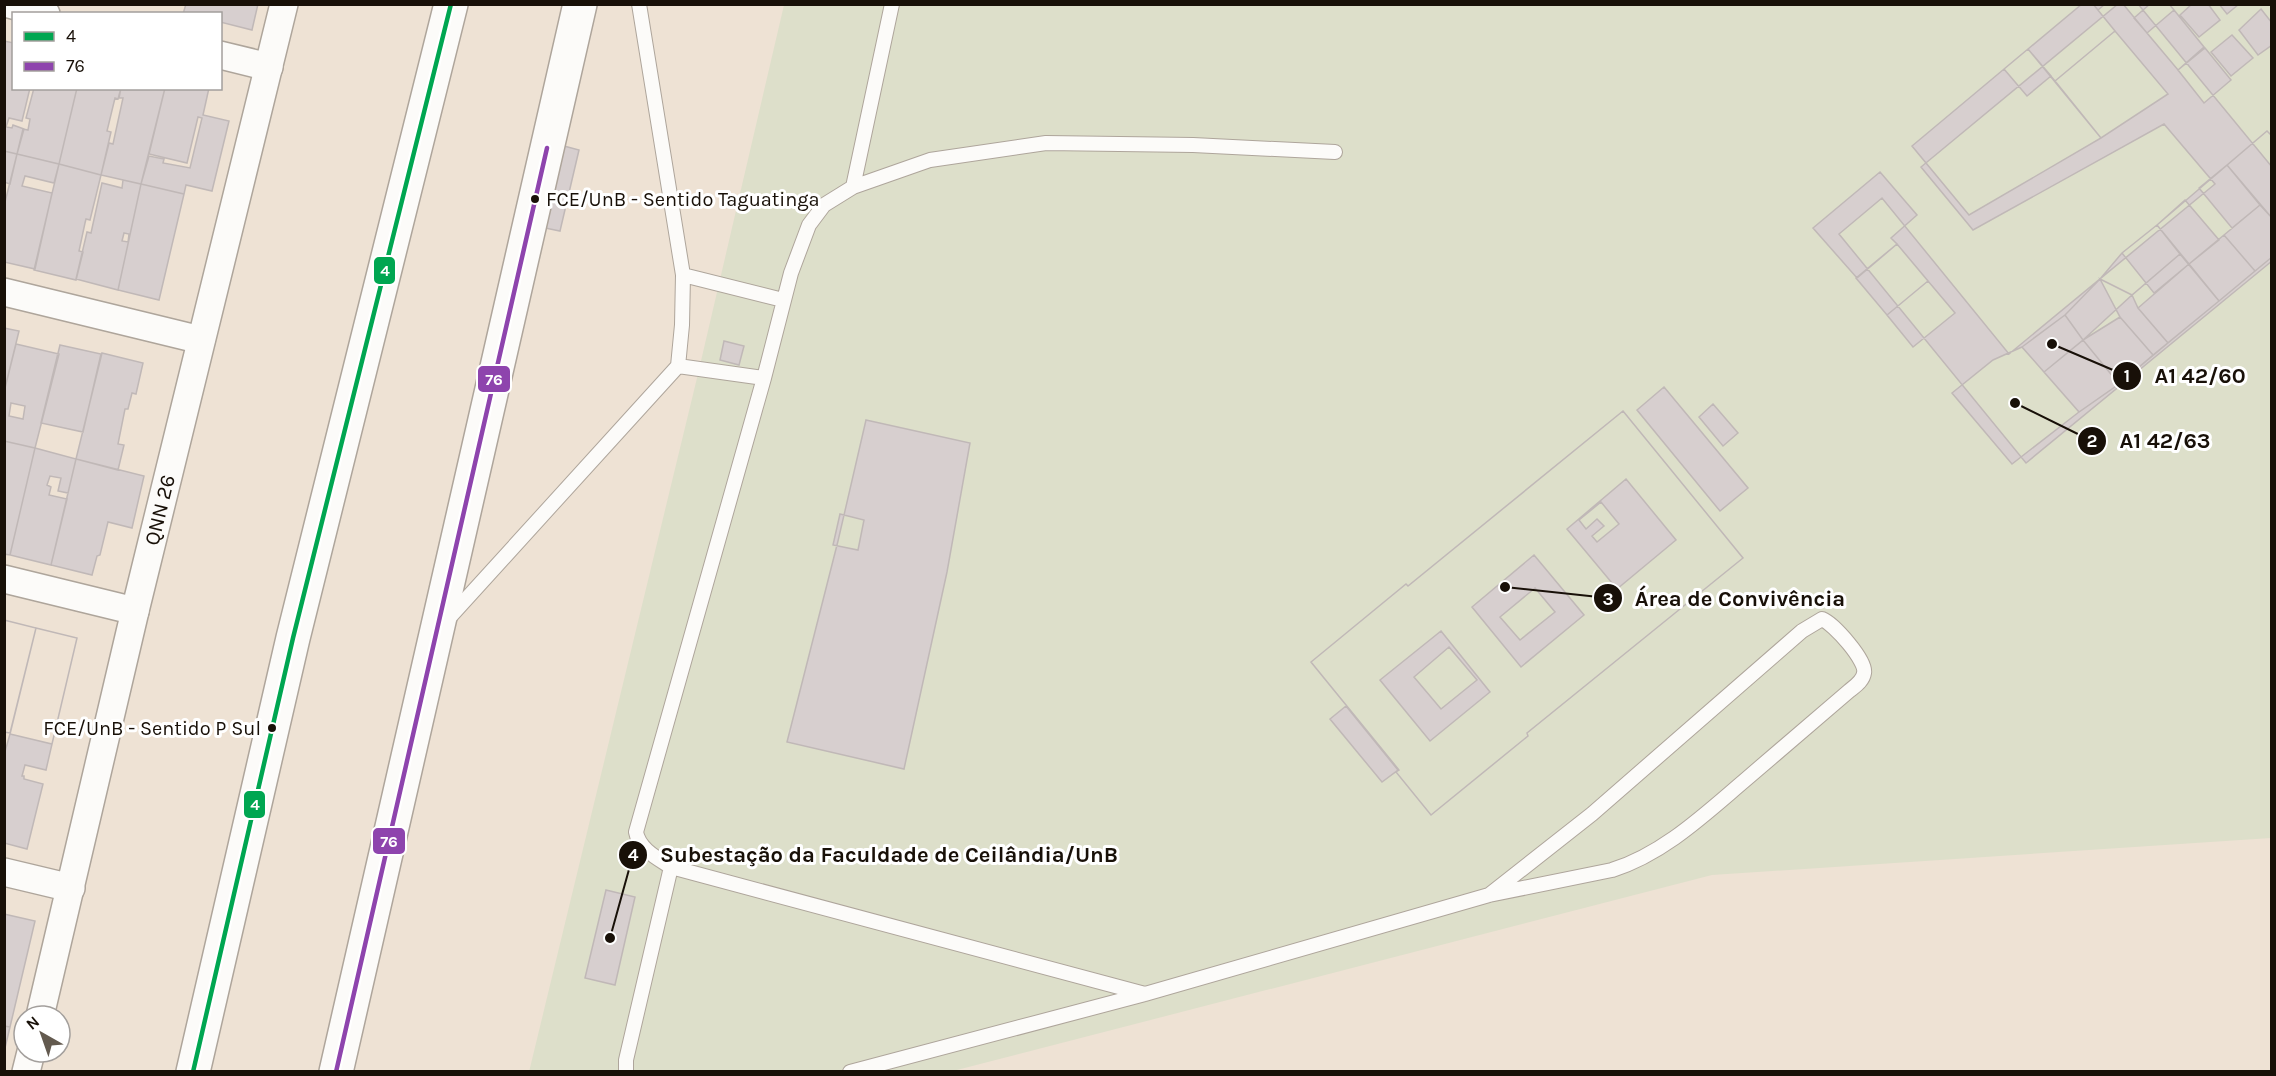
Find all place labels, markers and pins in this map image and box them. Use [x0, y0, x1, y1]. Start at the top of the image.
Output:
place label: FCE/UnB - Sentido Taguatinga [546, 188, 820, 211]
marker: FCE/UnB - Sentido Taguatinga [529, 193, 541, 205]
callout: A1 42/60 [2112, 356, 2257, 396]
callout: A1 42/63 [2077, 421, 2222, 461]
callout: Área de Convivência [1593, 578, 1858, 618]
place label: FCE/UnB - Sentido P Sul [43, 717, 261, 740]
marker: FCE/UnB - Sentido P Sul [266, 722, 278, 734]
callout: Subestação da Faculdade de Ceilândia/UnB [618, 835, 1130, 875]

